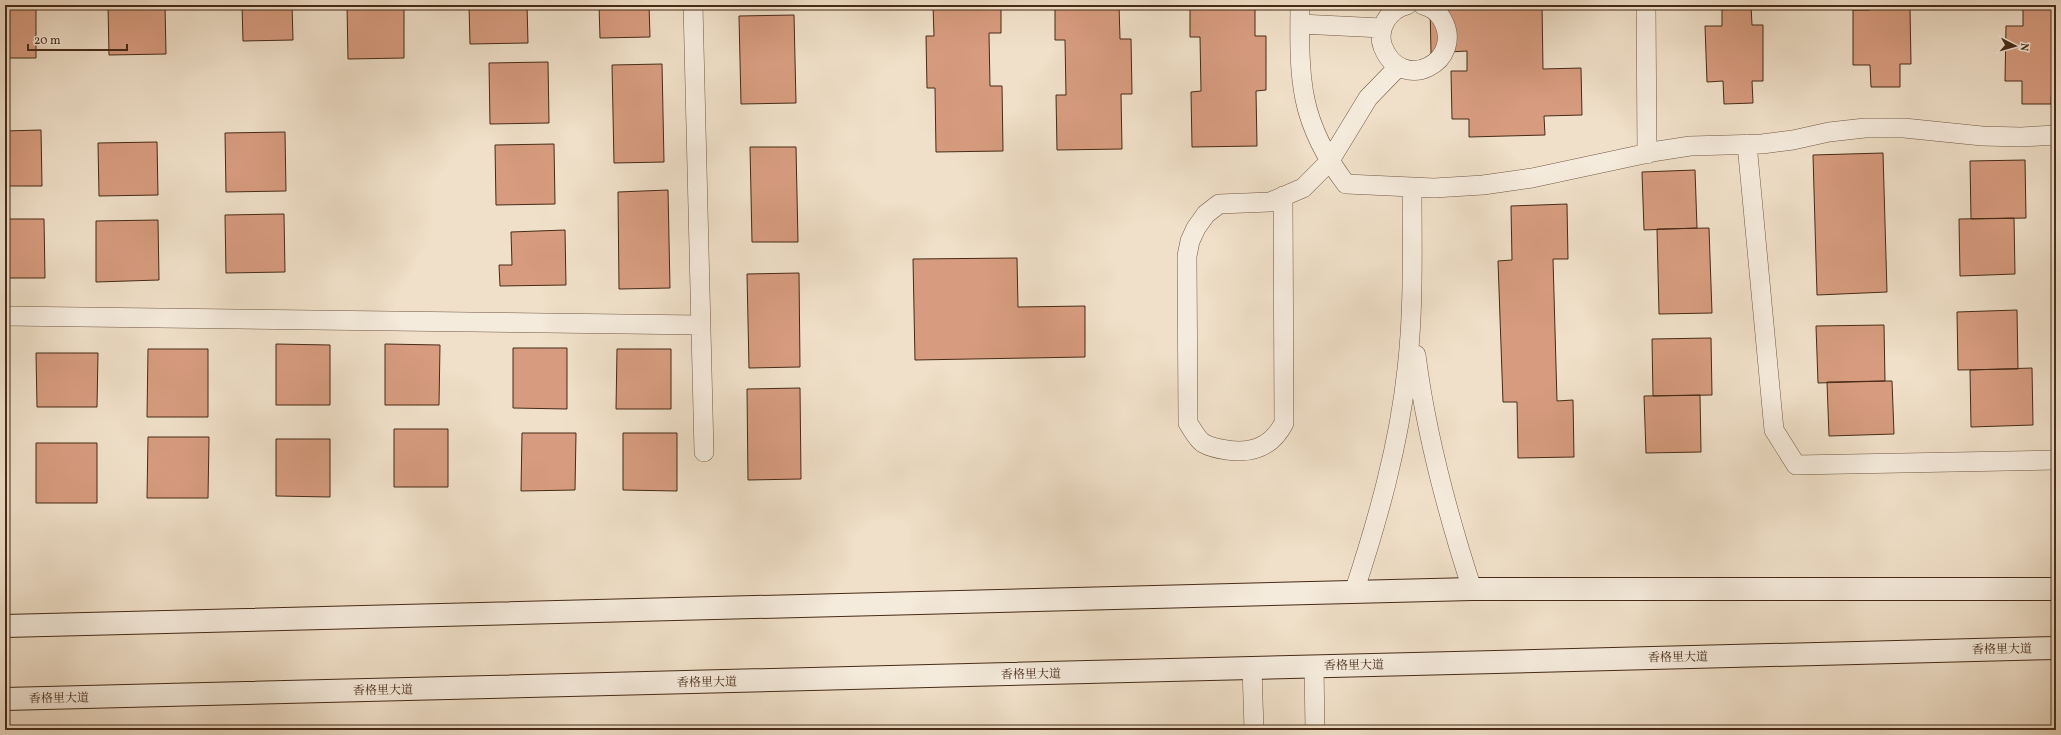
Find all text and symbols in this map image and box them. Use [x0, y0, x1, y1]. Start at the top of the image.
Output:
scale bar [28, 26, 127, 52]
north arrow [1995, 26, 2035, 66]
text: 20 m [34, 33, 61, 49]
text: N [2016, 42, 2031, 52]
street label: 香格里大道 [1972, 641, 2032, 659]
street label: 香格里大道 [1648, 649, 1708, 667]
street label: 香格里大道 [1324, 657, 1384, 675]
street label: 香格里大道 [1001, 666, 1061, 684]
street label: 香格里大道 [677, 674, 737, 692]
street label: 香格里大道 [353, 682, 413, 700]
street label: 香格里大道 [29, 690, 89, 708]

